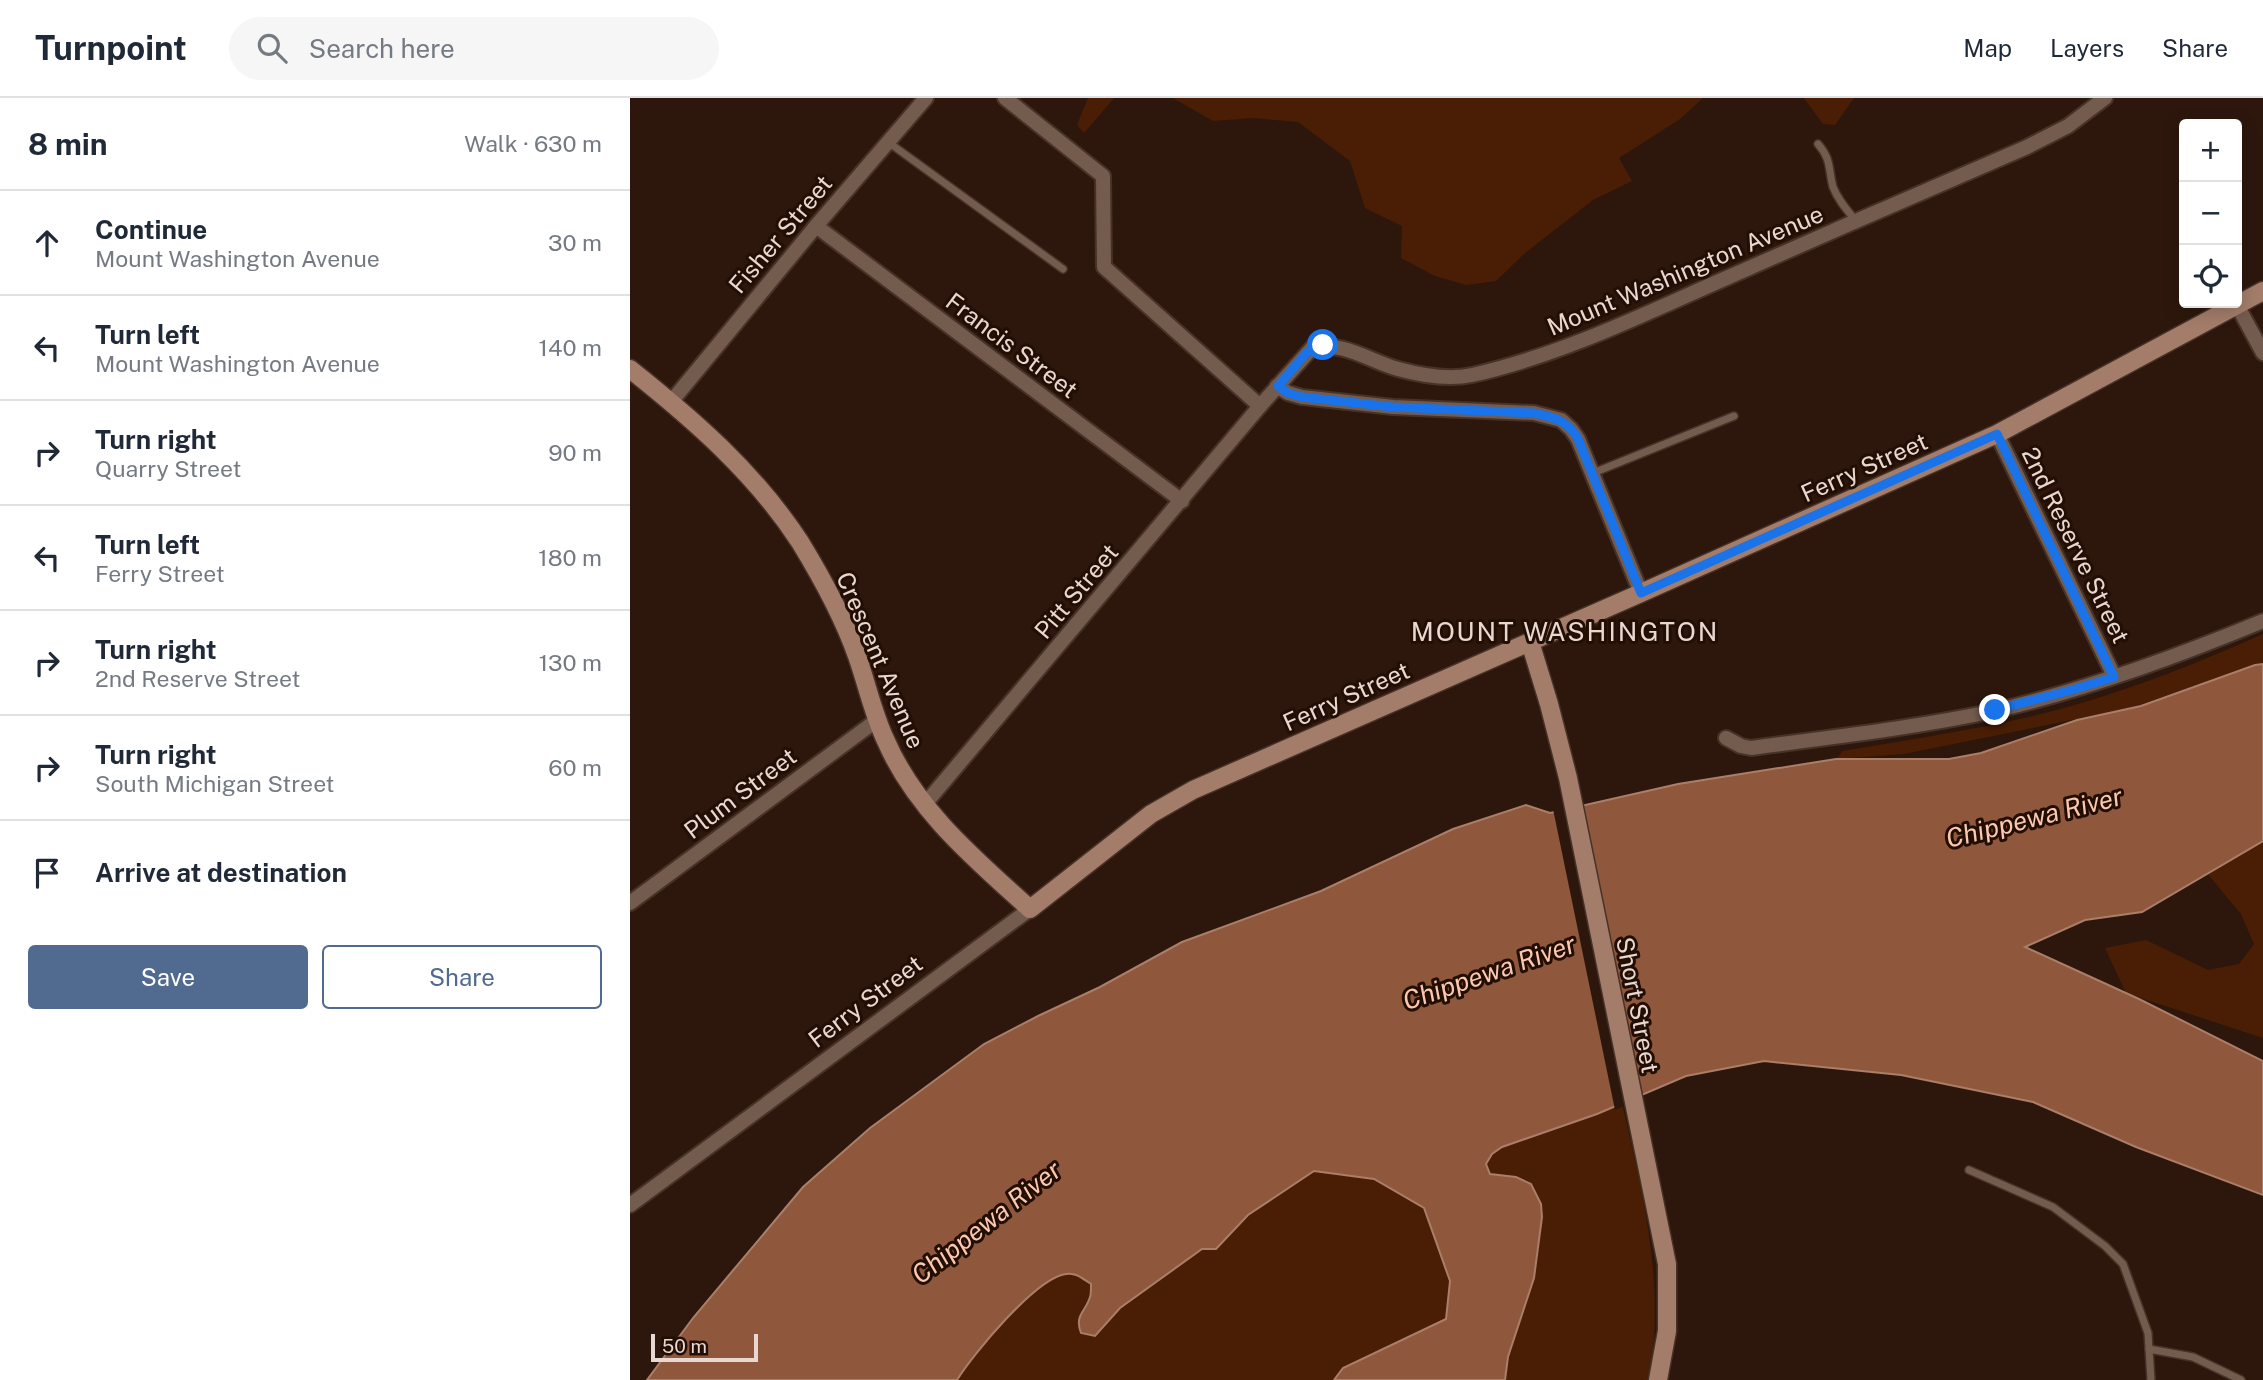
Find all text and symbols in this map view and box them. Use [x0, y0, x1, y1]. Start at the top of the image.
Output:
search box [229, 17, 719, 80]
text: Turnpoint [35, 29, 187, 67]
icon: search [253, 29, 291, 67]
text: Search here [309, 33, 455, 64]
text: Map [1963, 34, 2012, 62]
text: Layers [2050, 34, 2124, 62]
text: Share [2162, 34, 2228, 62]
map controls [2179, 119, 2242, 308]
button: + [2179, 119, 2242, 182]
text: 8 min [28, 126, 108, 162]
text: Walk · 630 m [464, 130, 602, 157]
street label: Fisher Street [723, 169, 837, 299]
button: − [2179, 182, 2242, 245]
street label: Mount Washington Avenue [1543, 199, 1827, 341]
text: Continue [95, 214, 207, 245]
icon: ahead [28, 224, 66, 262]
text: 30 m [548, 229, 602, 256]
text: Mount Washington Avenue [95, 245, 380, 272]
button: locate [2179, 245, 2242, 308]
street label: Francis Street [941, 287, 1083, 403]
text: Turn left [95, 319, 200, 350]
icon: left [28, 329, 66, 367]
route start [1307, 329, 1338, 360]
text: 140 m [539, 334, 602, 361]
text: Mount Washington Avenue [95, 350, 380, 377]
text: Turn right [95, 424, 217, 455]
street label: Ferry Street [1797, 427, 1931, 507]
icon: right [28, 434, 66, 472]
text: 90 m [548, 439, 602, 466]
street label: 2nd Reserve Street [2016, 443, 2136, 647]
text: Quarry Street [95, 455, 242, 482]
text: Turn left [95, 529, 200, 560]
street label: Pitt Street [1028, 538, 1124, 644]
icon: left [28, 539, 66, 577]
text: 180 m [538, 544, 602, 571]
text: Ferry Street [95, 560, 225, 587]
street label: Crescent Avenue [831, 568, 931, 752]
district label: MOUNT WASHINGTON [1411, 616, 1719, 647]
text: Turn right [95, 634, 217, 665]
icon: right [28, 644, 66, 682]
text: 130 m [539, 649, 602, 676]
street label: Ferry Street [1279, 656, 1413, 736]
text: 2nd Reserve Street [95, 665, 300, 692]
route end [1979, 694, 2010, 725]
text: Turn right [95, 739, 217, 770]
street label: Plum Street [678, 742, 802, 844]
icon: right [28, 749, 66, 787]
text: 60 m [548, 754, 602, 781]
text: South Michigan Street [95, 770, 335, 797]
water label: Chippewa River [1942, 780, 2126, 854]
icon: arrive [28, 854, 66, 892]
text: Arrive at destination [95, 857, 347, 888]
water label: Chippewa River [1398, 928, 1580, 1016]
street label: Short Street [1611, 935, 1665, 1075]
button: Save [28, 945, 308, 1009]
button: Share [322, 945, 602, 1009]
street label: Ferry Street [803, 949, 927, 1053]
water label: Chippewa River [905, 1154, 1067, 1290]
scale bar [651, 1331, 758, 1363]
text: 50 m [662, 1335, 707, 1357]

